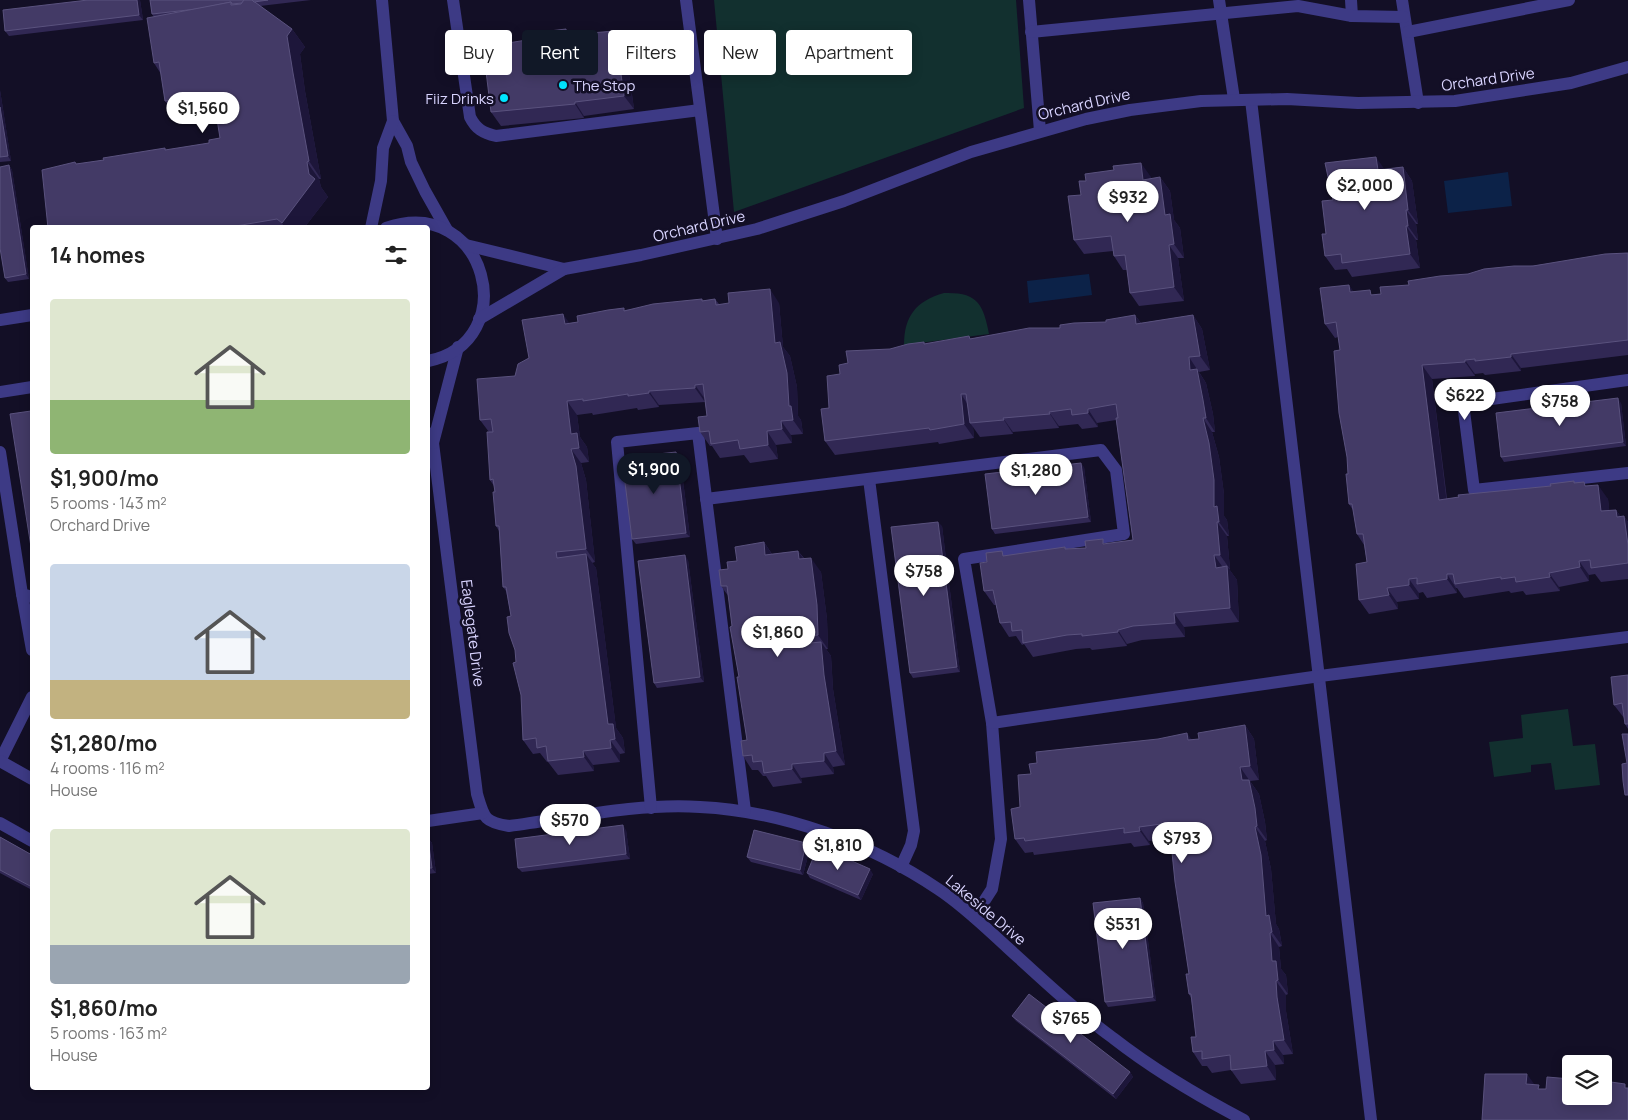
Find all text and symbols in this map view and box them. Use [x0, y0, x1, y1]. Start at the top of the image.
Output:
chip: Buy [445, 30, 512, 75]
chip: Rent [522, 30, 598, 75]
chip: Filters [608, 30, 694, 75]
chip: New [704, 30, 776, 75]
chip: Apartment [786, 30, 912, 75]
street label: Orchard Drive [1440, 62, 1536, 96]
place label: The Stop [573, 75, 635, 96]
marker: The Stop [557, 79, 569, 91]
street label: Orchard Drive [1036, 83, 1132, 125]
place label: Fiiz Drinks [425, 88, 494, 109]
pin: $1,560 [162, 92, 244, 134]
marker: Fiiz Drinks [498, 92, 510, 104]
text: $1,560 [177, 97, 229, 119]
pin: $2,000 [1324, 168, 1406, 211]
text: $2,000 [1337, 174, 1393, 196]
pin: $932 [1098, 180, 1158, 223]
text: $932 [1109, 186, 1147, 208]
street label: Orchard Drive [651, 205, 747, 247]
text: 14 homes [50, 241, 145, 269]
icon: filters [382, 241, 410, 269]
icon: home [185, 332, 275, 422]
pin: $622 [1435, 378, 1495, 421]
text: $622 [1445, 384, 1485, 406]
pin: $758 [1530, 384, 1590, 427]
text: $758 [1541, 390, 1579, 412]
pin: $1,900 [613, 452, 695, 495]
pin: $1,280 [995, 454, 1077, 496]
text: $1,900 [628, 458, 680, 480]
text: $1,280 [1010, 459, 1062, 481]
text: $1,900/mo [50, 464, 159, 492]
text: 5 rooms · 143 m² [50, 492, 167, 514]
text: Orchard Drive [50, 514, 150, 536]
pin: $758 [894, 554, 954, 597]
text: $758 [905, 560, 943, 582]
street label: Eaglegate Drive [456, 578, 490, 688]
icon: home [185, 597, 275, 687]
pin: $1,860 [737, 616, 819, 658]
text: $1,860 [752, 621, 804, 643]
text: $1,280/mo [50, 729, 157, 757]
text: 4 rooms · 116 m² [50, 757, 165, 779]
text: House [50, 779, 98, 801]
pin: $570 [540, 804, 600, 846]
text: $570 [551, 809, 589, 831]
pin: $793 [1152, 822, 1212, 864]
text: $793 [1163, 827, 1201, 849]
pin: $1,810 [797, 828, 879, 871]
text: $1,810 [814, 834, 862, 856]
icon: home [185, 862, 275, 952]
street label: Lakeside Drive [941, 870, 1031, 950]
pin: $531 [1093, 908, 1153, 950]
text: $531 [1105, 913, 1141, 935]
text: $1,860/mo [50, 994, 158, 1022]
pin: $765 [1041, 1002, 1101, 1044]
text: $765 [1052, 1007, 1090, 1029]
text: 5 rooms · 163 m² [50, 1022, 167, 1044]
text: House [50, 1044, 98, 1066]
map controls [1562, 1055, 1612, 1105]
button: layers [1562, 1055, 1612, 1105]

